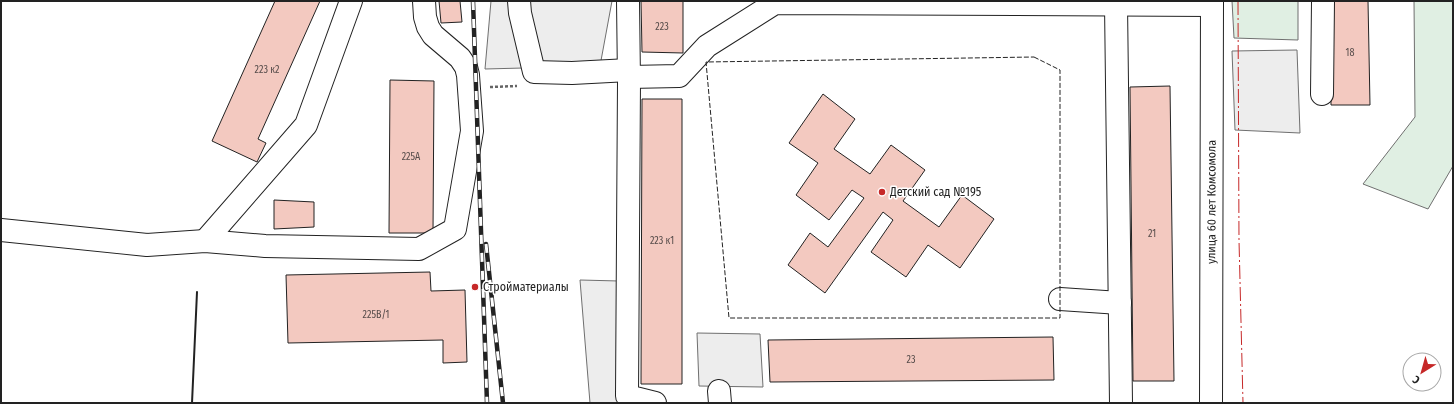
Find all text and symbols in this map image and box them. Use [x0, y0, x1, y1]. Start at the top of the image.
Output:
house number: 223 [655, 21, 669, 33]
house number: 18 [1346, 47, 1354, 59]
house number: 223 к2 [255, 64, 280, 76]
street label: улица 60 лет Комсомола [1204, 140, 1219, 264]
house number: 225А [402, 151, 421, 163]
place label: Детский сад №195 [889, 185, 982, 199]
marker: Детский сад №195 [877, 187, 887, 197]
house number: 21 [1148, 228, 1156, 240]
house number: 223 к1 [650, 235, 674, 247]
place label: Стройматериалы [483, 280, 569, 294]
marker: Стройматериалы [470, 282, 480, 292]
house number: 225В/1 [363, 309, 389, 321]
north arrow [1402, 352, 1442, 392]
house number: 23 [907, 354, 916, 366]
text: С [1410, 373, 1422, 387]

